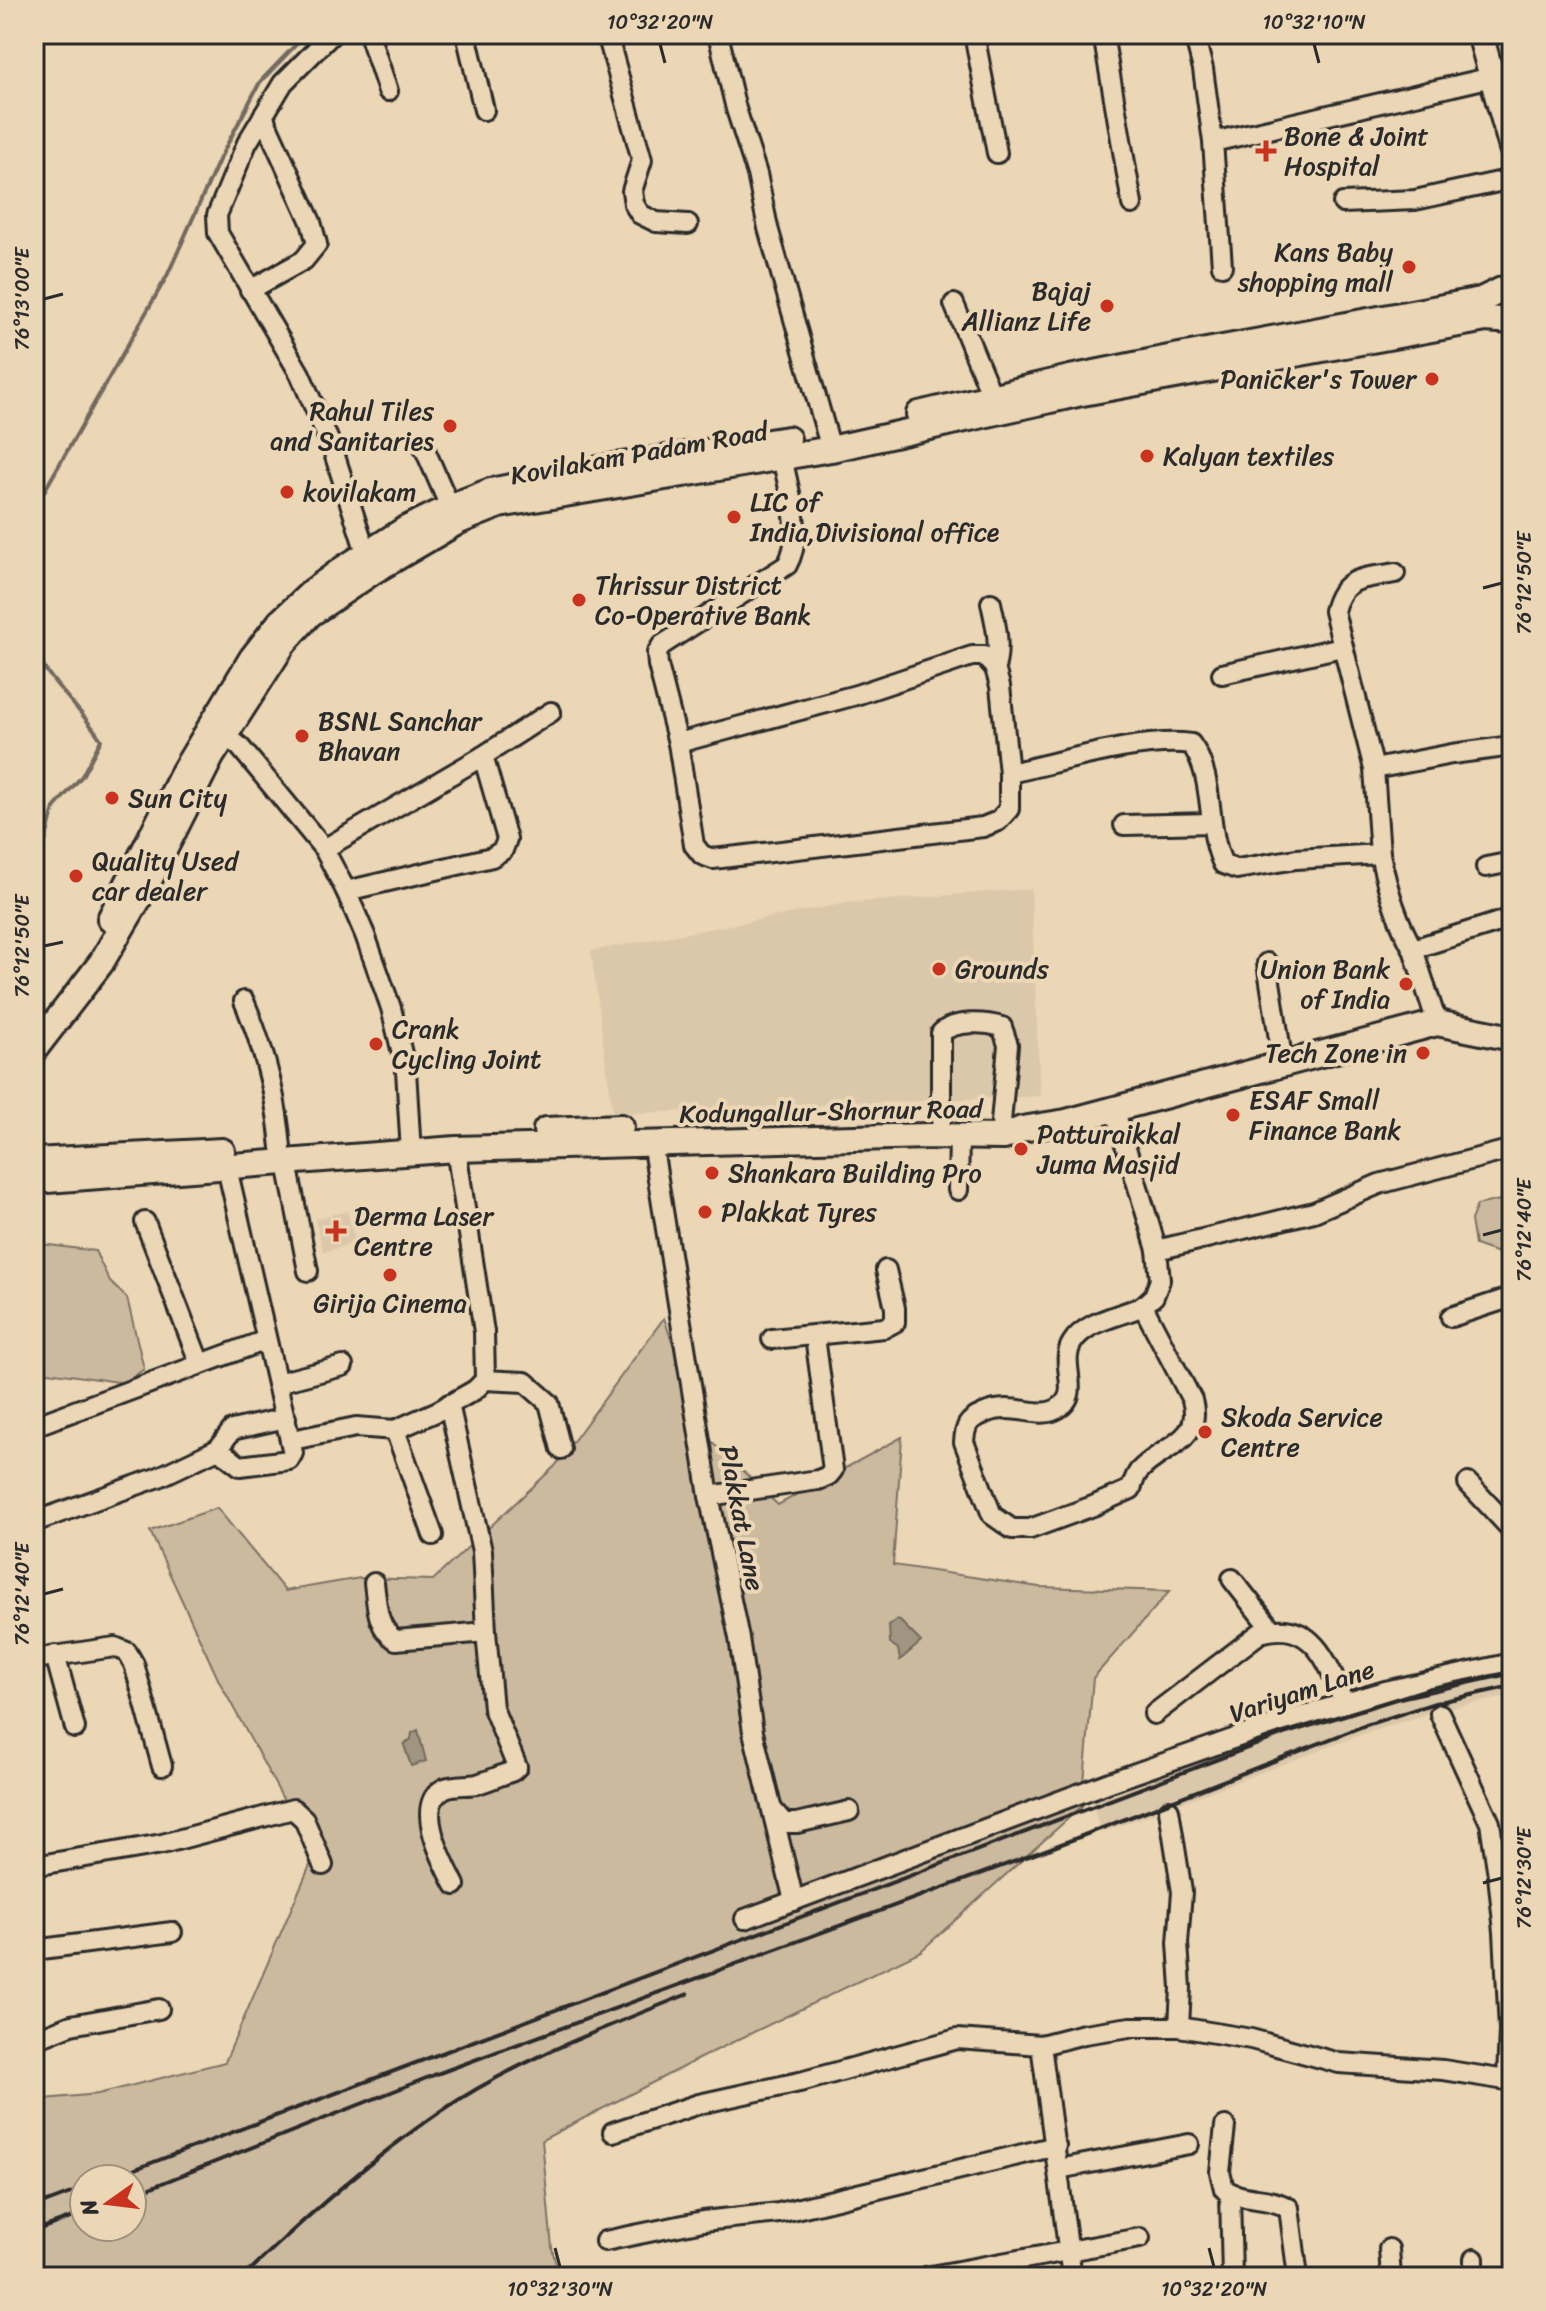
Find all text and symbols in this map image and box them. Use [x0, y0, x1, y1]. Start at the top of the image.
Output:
text: 10°32'20"N [607, 5, 713, 40]
text: 10°32'10"N [1262, 5, 1366, 40]
place label: Bone & Joint Hospital [1284, 113, 1429, 189]
marker: Bone & Joint Hospital [1255, 140, 1277, 162]
place label: Kans Baby shopping mall [1237, 229, 1394, 305]
text: 76°13'00"E [5, 246, 40, 351]
marker: Kans Baby shopping mall [1400, 258, 1418, 276]
place label: Bajaj Allianz Life [961, 268, 1092, 344]
marker: Bajaj Allianz Life [1098, 297, 1116, 315]
place label: Panicker's Tower [1220, 356, 1417, 402]
marker: Panicker's Tower [1423, 370, 1441, 388]
place label: Rahul Tiles and Sanitaries [270, 388, 435, 464]
street label: Kovilakam Padam Road [507, 407, 773, 498]
marker: Rahul Tiles and Sanitaries [441, 417, 459, 435]
place label: Kalyan textiles [1163, 433, 1334, 479]
marker: Kalyan textiles [1138, 447, 1156, 465]
place label: kovilakam [303, 469, 417, 515]
place label: LIC of India,Divisional office [749, 479, 1000, 555]
marker: kovilakam [278, 483, 296, 501]
marker: LIC of India,Divisional office [725, 508, 743, 526]
text: 76°12'50"E [1507, 530, 1542, 635]
place label: Thrissur District Co-Operative Bank [595, 562, 811, 638]
marker: Thrissur District Co-Operative Bank [570, 591, 588, 609]
place label: BSNL Sanchar Bhavan [318, 698, 483, 774]
marker: BSNL Sanchar Bhavan [293, 727, 311, 745]
place label: Sun City [128, 775, 228, 821]
marker: Sun City [103, 789, 121, 807]
place label: Quality Used car dealer [92, 838, 240, 914]
marker: Quality Used car dealer [67, 867, 85, 885]
text: 76°12'50"E [5, 893, 40, 998]
place label: Grounds [955, 946, 1050, 992]
place label: Union Bank of India [1260, 946, 1390, 1022]
marker: Grounds [930, 960, 948, 978]
marker: Union Bank of India [1397, 975, 1415, 993]
place label: Crank Cycling Joint [392, 1006, 541, 1082]
place label: Tech Zone in [1265, 1030, 1407, 1076]
marker: Crank Cycling Joint [367, 1035, 385, 1053]
marker: Tech Zone in [1414, 1044, 1432, 1062]
place label: ESAF Small Finance Bank [1249, 1077, 1401, 1153]
street label: Kodungallur-Shornur Road [679, 1085, 985, 1137]
marker: ESAF Small Finance Bank [1224, 1106, 1242, 1124]
place label: Patturaikkal Juma Masjid [1036, 1111, 1181, 1187]
marker: Patturaikkal Juma Masjid [1012, 1140, 1030, 1158]
place label: Shankara Building Pro [728, 1150, 982, 1196]
marker: Shankara Building Pro [703, 1164, 721, 1182]
text: 76°12'40"E [1507, 1176, 1542, 1282]
place label: Plakkat Tyres [721, 1189, 878, 1235]
place label: Derma Laser Centre [354, 1193, 494, 1269]
marker: Plakkat Tyres [696, 1203, 714, 1221]
marker: Derma Laser Centre [325, 1220, 347, 1242]
marker: Girija Cinema [381, 1266, 399, 1284]
place label: Girija Cinema [313, 1280, 467, 1326]
place label: Skoda Service Centre [1221, 1394, 1383, 1470]
marker: Skoda Service Centre [1196, 1423, 1214, 1441]
street label: Plakkat Lane [705, 1441, 779, 1595]
text: 76°12'40"E [5, 1540, 40, 1646]
street label: Variyam Lane [1223, 1646, 1381, 1736]
text: 76°12'30"E [1507, 1825, 1542, 1929]
north arrow [68, 2163, 148, 2243]
text: N [68, 2195, 110, 2221]
text: 10°32'30"N [507, 2272, 613, 2307]
text: 10°32'20"N [1161, 2272, 1267, 2307]

